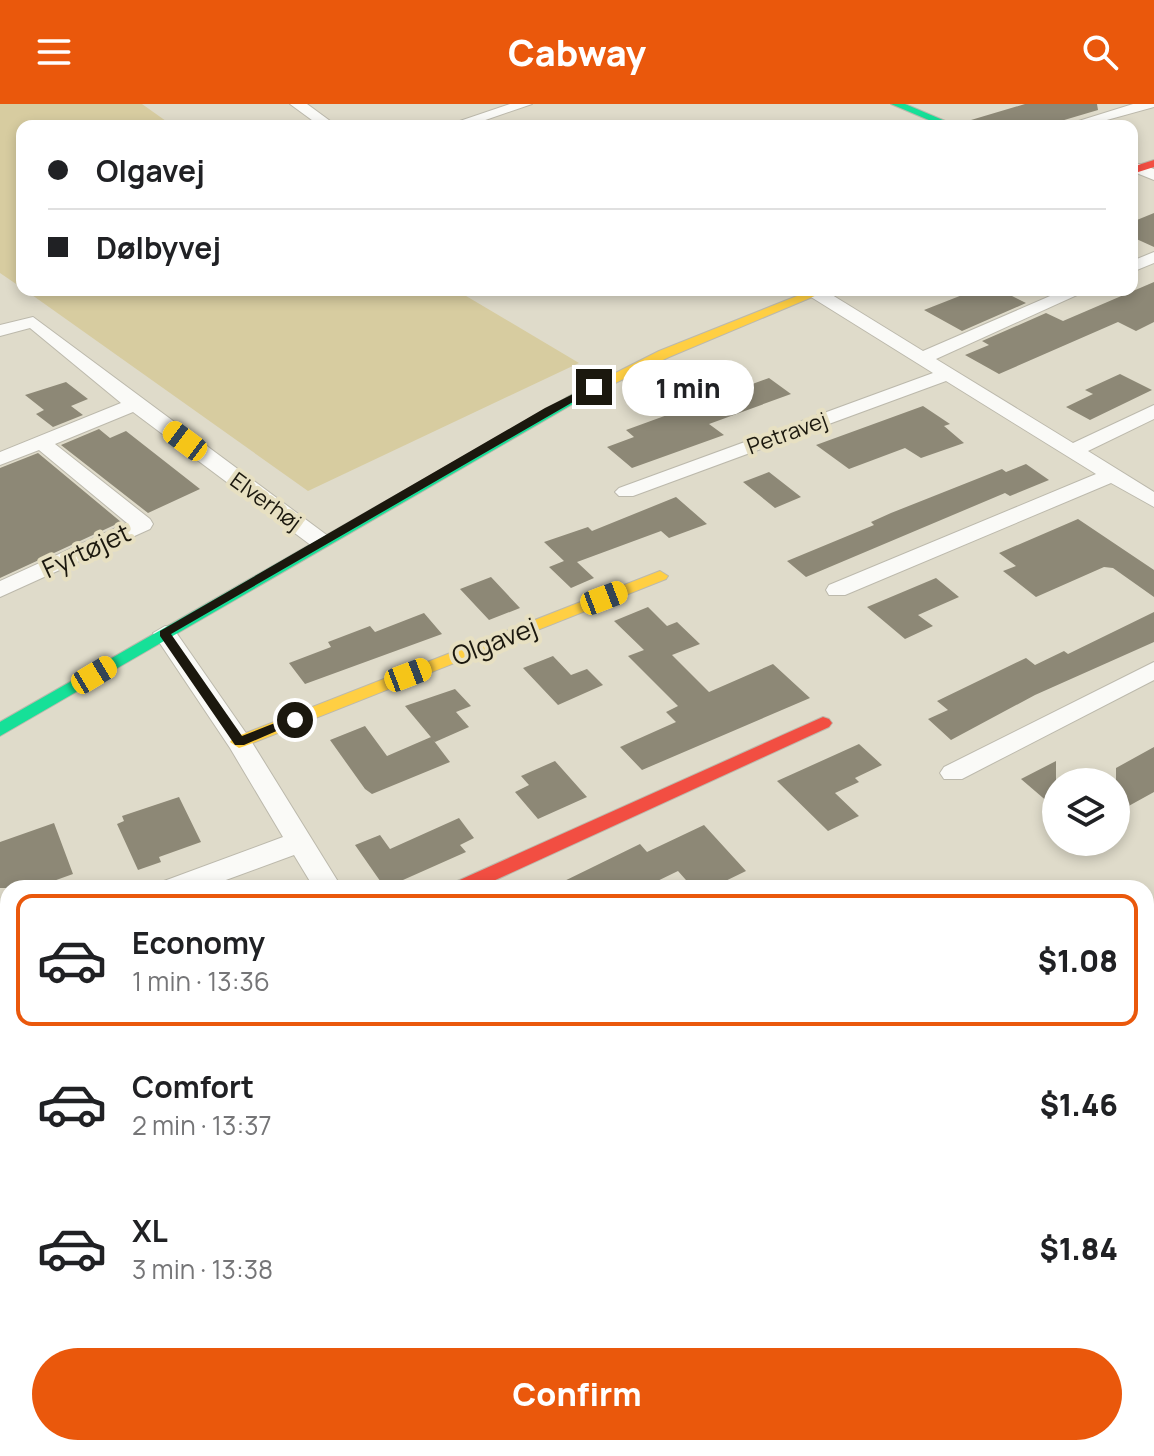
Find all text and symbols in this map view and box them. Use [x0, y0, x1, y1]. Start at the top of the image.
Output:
text: Cabway [508, 28, 646, 77]
icon: menu [32, 30, 76, 74]
icon: search [1078, 30, 1122, 74]
text: Olgavej [96, 150, 205, 191]
text: Dølbyvej [96, 227, 221, 268]
callout: 1 min [622, 359, 754, 415]
route end [576, 369, 612, 405]
text: 1 min [655, 370, 721, 406]
street label: Petravej [743, 405, 831, 461]
car [159, 417, 211, 465]
street label: Elverhøj [225, 465, 307, 537]
street label: Fyrtøjet [36, 514, 136, 586]
car [577, 578, 631, 618]
street label: Olgavej [446, 608, 542, 674]
car [67, 652, 121, 698]
car [381, 655, 435, 695]
route start [277, 702, 313, 738]
map controls [1042, 768, 1130, 856]
button: layers [1042, 768, 1130, 856]
text: Economy [132, 922, 265, 963]
icon: car [36, 924, 108, 996]
text: $1.08 [1038, 940, 1118, 981]
text: 1 min · 13:36 [132, 963, 270, 999]
text: Comfort [132, 1066, 254, 1107]
icon: car [36, 1068, 108, 1140]
text: $1.46 [1040, 1084, 1118, 1125]
text: 2 min · 13:37 [132, 1107, 272, 1143]
text: XL [132, 1210, 168, 1251]
icon: car [36, 1212, 108, 1284]
text: $1.84 [1040, 1228, 1118, 1269]
text: 3 min · 13:38 [132, 1251, 273, 1287]
button: Confirm [32, 1348, 1122, 1440]

